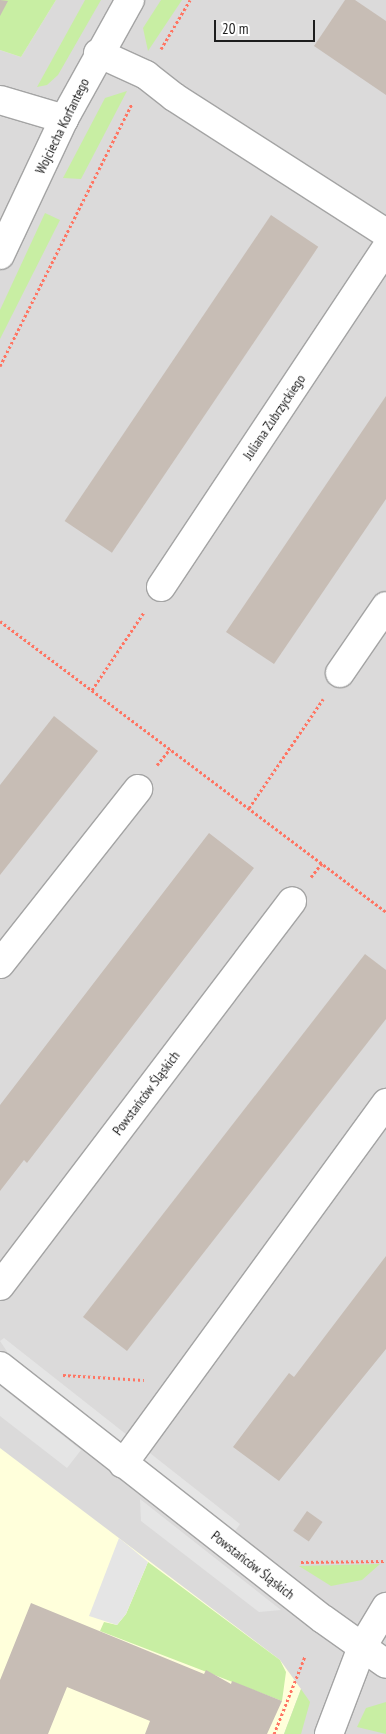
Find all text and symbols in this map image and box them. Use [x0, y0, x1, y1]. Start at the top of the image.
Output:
scale bar [216, 10, 317, 42]
text: 20 m [222, 19, 248, 38]
street label: Wojciecha Korfantego [32, 75, 92, 177]
street label: Juliana Zubrzyckiego [239, 371, 309, 463]
street label: Powstańców Śląskich [109, 1047, 183, 1139]
street label: Powstańców Śląskich [208, 1527, 298, 1603]

